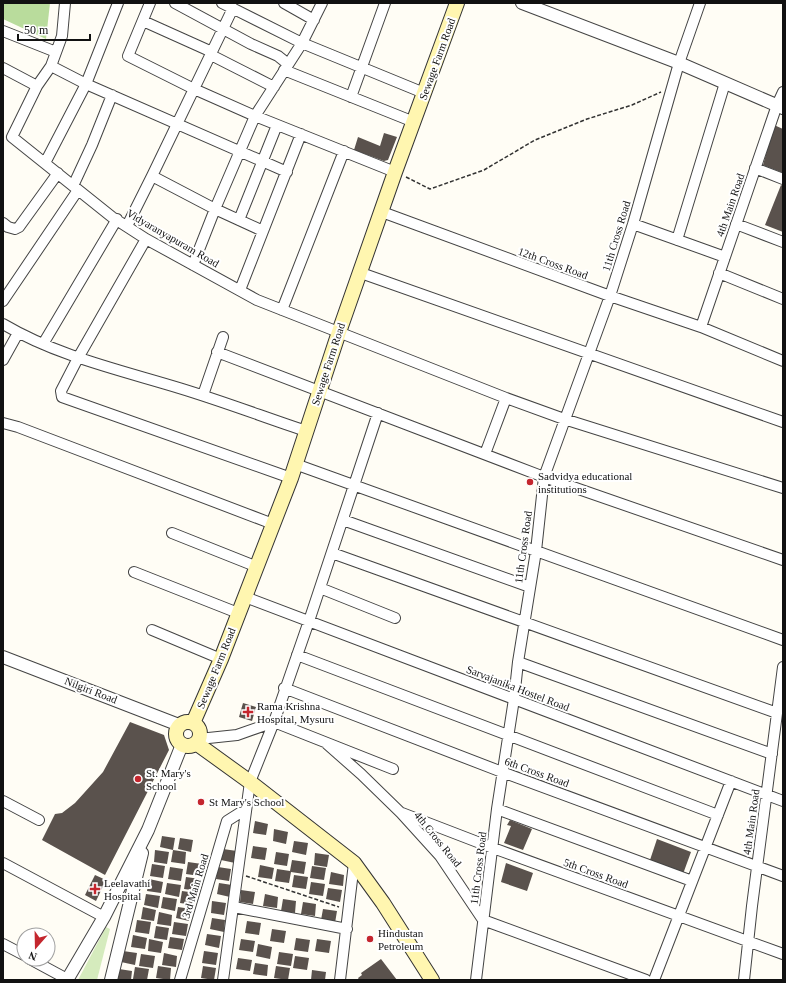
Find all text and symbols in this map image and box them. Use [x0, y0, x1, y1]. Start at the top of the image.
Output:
scale bar [18, 16, 90, 42]
street label: Sewage Farm Road [417, 16, 458, 102]
text: 50 m [24, 23, 49, 37]
street label: 4th Main Road [714, 171, 747, 238]
street label: 11th Cross Road [600, 199, 633, 273]
street label: Vidyaranyapuram Road [125, 207, 222, 270]
street label: 12th Cross Road [516, 245, 590, 281]
street label: Sewage Farm Road [309, 321, 347, 407]
place label: Sadvidya educational institutions [538, 470, 632, 495]
marker: Sadvidya educational institutions [525, 477, 535, 487]
street label: 11th Cross Road [512, 510, 534, 584]
street label: Sewage Farm Road [194, 625, 238, 710]
street label: Sarvajanika Hostel Road [465, 663, 572, 713]
street label: Nilgiri Road [63, 674, 119, 706]
place label: Rama Krishna Hospital, Mysuru [257, 700, 335, 725]
marker: Rama Krishna Hospital, Mysuru [242, 706, 254, 718]
street label: 6th Cross Road [503, 755, 571, 789]
place label: St. Mary's School [146, 767, 191, 792]
marker: St. Mary's School [133, 774, 143, 784]
street label: 4th Main Road [740, 788, 762, 856]
place label: St Mary's School [209, 796, 284, 808]
marker: St Mary's School [196, 797, 206, 807]
street label: 4th Cross Road [412, 809, 464, 870]
street label: 11th Cross Road [468, 831, 488, 905]
street label: 3rd Main Road [180, 852, 211, 920]
street label: 5th Cross Road [562, 856, 630, 890]
place label: Leelavathi Hospital [104, 877, 150, 902]
marker: Leelavathi Hospital [89, 883, 101, 895]
north arrow [16, 927, 56, 967]
place label: Hindustan Petroleum [378, 927, 424, 952]
marker: Hindustan Petroleum [365, 934, 375, 944]
text: N [27, 949, 38, 963]

